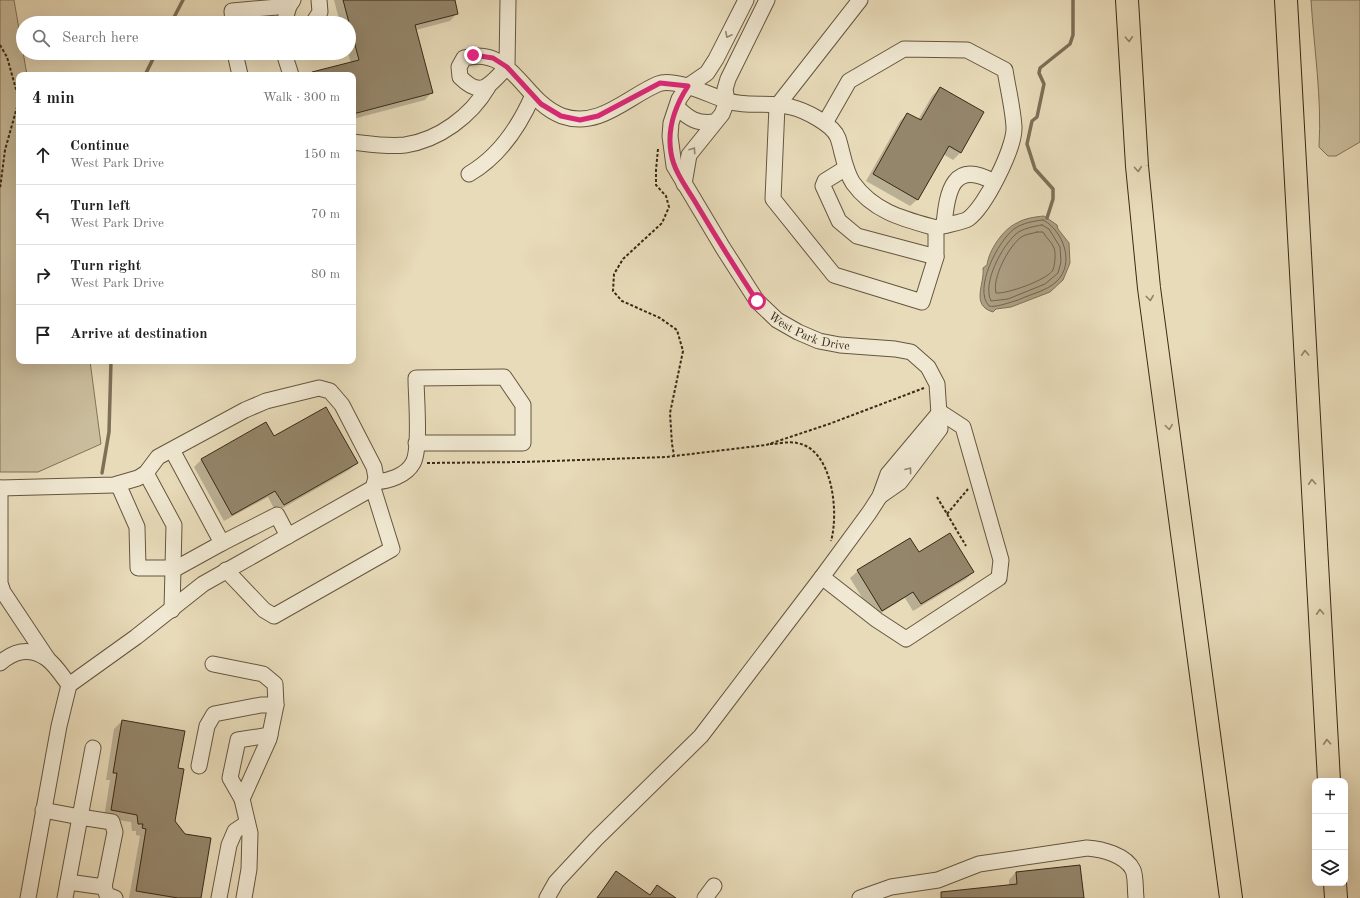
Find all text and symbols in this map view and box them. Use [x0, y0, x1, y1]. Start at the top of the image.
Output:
search box [16, 16, 356, 60]
icon: search [30, 27, 52, 49]
text: Search here [62, 31, 139, 46]
one-way arrow [725, 31, 733, 38]
one-way arrow [1125, 36, 1133, 42]
route end [464, 46, 482, 64]
text: 4 min [32, 90, 75, 107]
text: Walk · 300 m [263, 91, 340, 104]
text: Continue [70, 139, 129, 154]
icon: ahead [32, 144, 54, 166]
text: 150 m [303, 148, 340, 161]
one-way arrow [688, 148, 695, 155]
text: West Park Drive [70, 157, 164, 170]
one-way arrow [1133, 166, 1142, 172]
text: Turn left [70, 199, 130, 214]
icon: left [32, 204, 54, 226]
text: 70 m [311, 208, 340, 221]
text: West Park Drive [70, 217, 164, 230]
text: Turn right [70, 259, 141, 274]
icon: right [32, 264, 54, 286]
text: 80 m [311, 268, 340, 281]
text: West Park Drive [70, 277, 164, 290]
route start [748, 292, 766, 310]
one-way arrow [1146, 295, 1155, 301]
street label: West Park Drive [766, 310, 851, 353]
icon: arrive [32, 324, 54, 346]
text: Arrive at destination [70, 327, 208, 342]
one-way arrow [1301, 350, 1310, 356]
one-way arrow [1164, 424, 1173, 430]
one-way arrow [904, 468, 911, 475]
one-way arrow [1308, 479, 1317, 485]
one-way arrow [1315, 609, 1324, 615]
one-way arrow [1323, 739, 1331, 745]
map controls [1312, 778, 1348, 886]
button: + [1312, 778, 1348, 814]
button: − [1312, 814, 1348, 850]
button: layers [1312, 850, 1348, 886]

